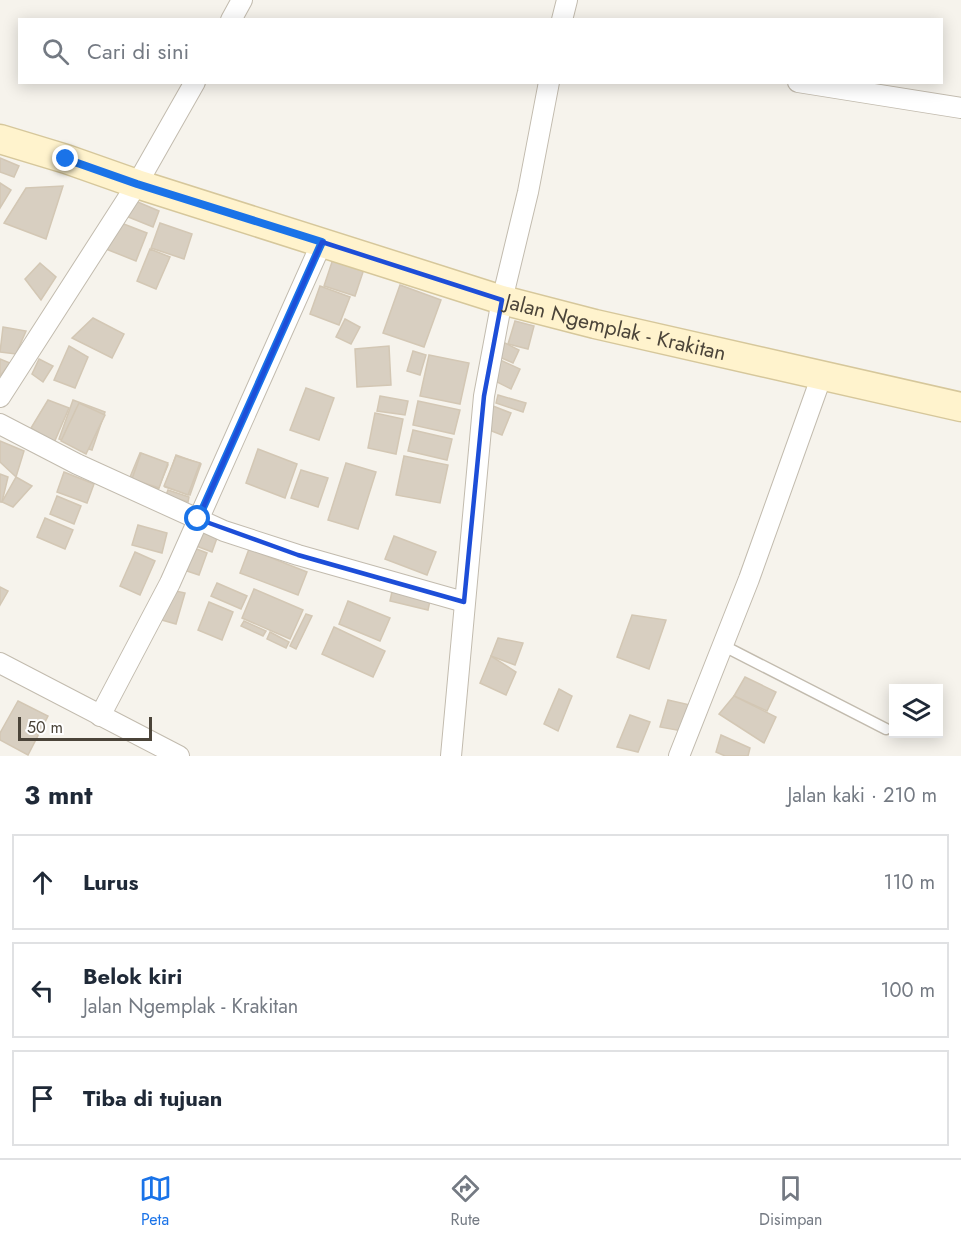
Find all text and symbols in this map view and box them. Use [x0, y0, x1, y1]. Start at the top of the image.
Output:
search box [18, 18, 943, 84]
icon: search [39, 35, 72, 68]
text: Cari di sini [87, 35, 189, 67]
route end [52, 145, 78, 171]
street label: Jalan Ngemplak - Krakitan [499, 286, 729, 368]
route start [184, 505, 210, 531]
map controls [889, 684, 943, 738]
button: layers [889, 684, 943, 738]
scale bar [18, 714, 152, 742]
text: 50 m [27, 716, 63, 739]
text: 3 mnt [24, 776, 92, 814]
text: Jalan kaki · 210 m [787, 781, 937, 810]
icon: ahead [26, 866, 59, 899]
text: Lurus [83, 866, 139, 898]
text: 110 m [883, 868, 935, 897]
text: Belok kiri [83, 960, 182, 992]
icon: left [26, 974, 59, 1007]
text: 100 m [880, 976, 935, 1005]
text: Jalan Ngemplak - Krakitan [83, 992, 298, 1021]
icon: arrive [26, 1082, 59, 1115]
text: Tiba di tujuan [83, 1082, 222, 1114]
tab: Peta [139, 1172, 172, 1231]
tab: Rute [449, 1172, 482, 1231]
tab: Disimpan [759, 1172, 822, 1231]

